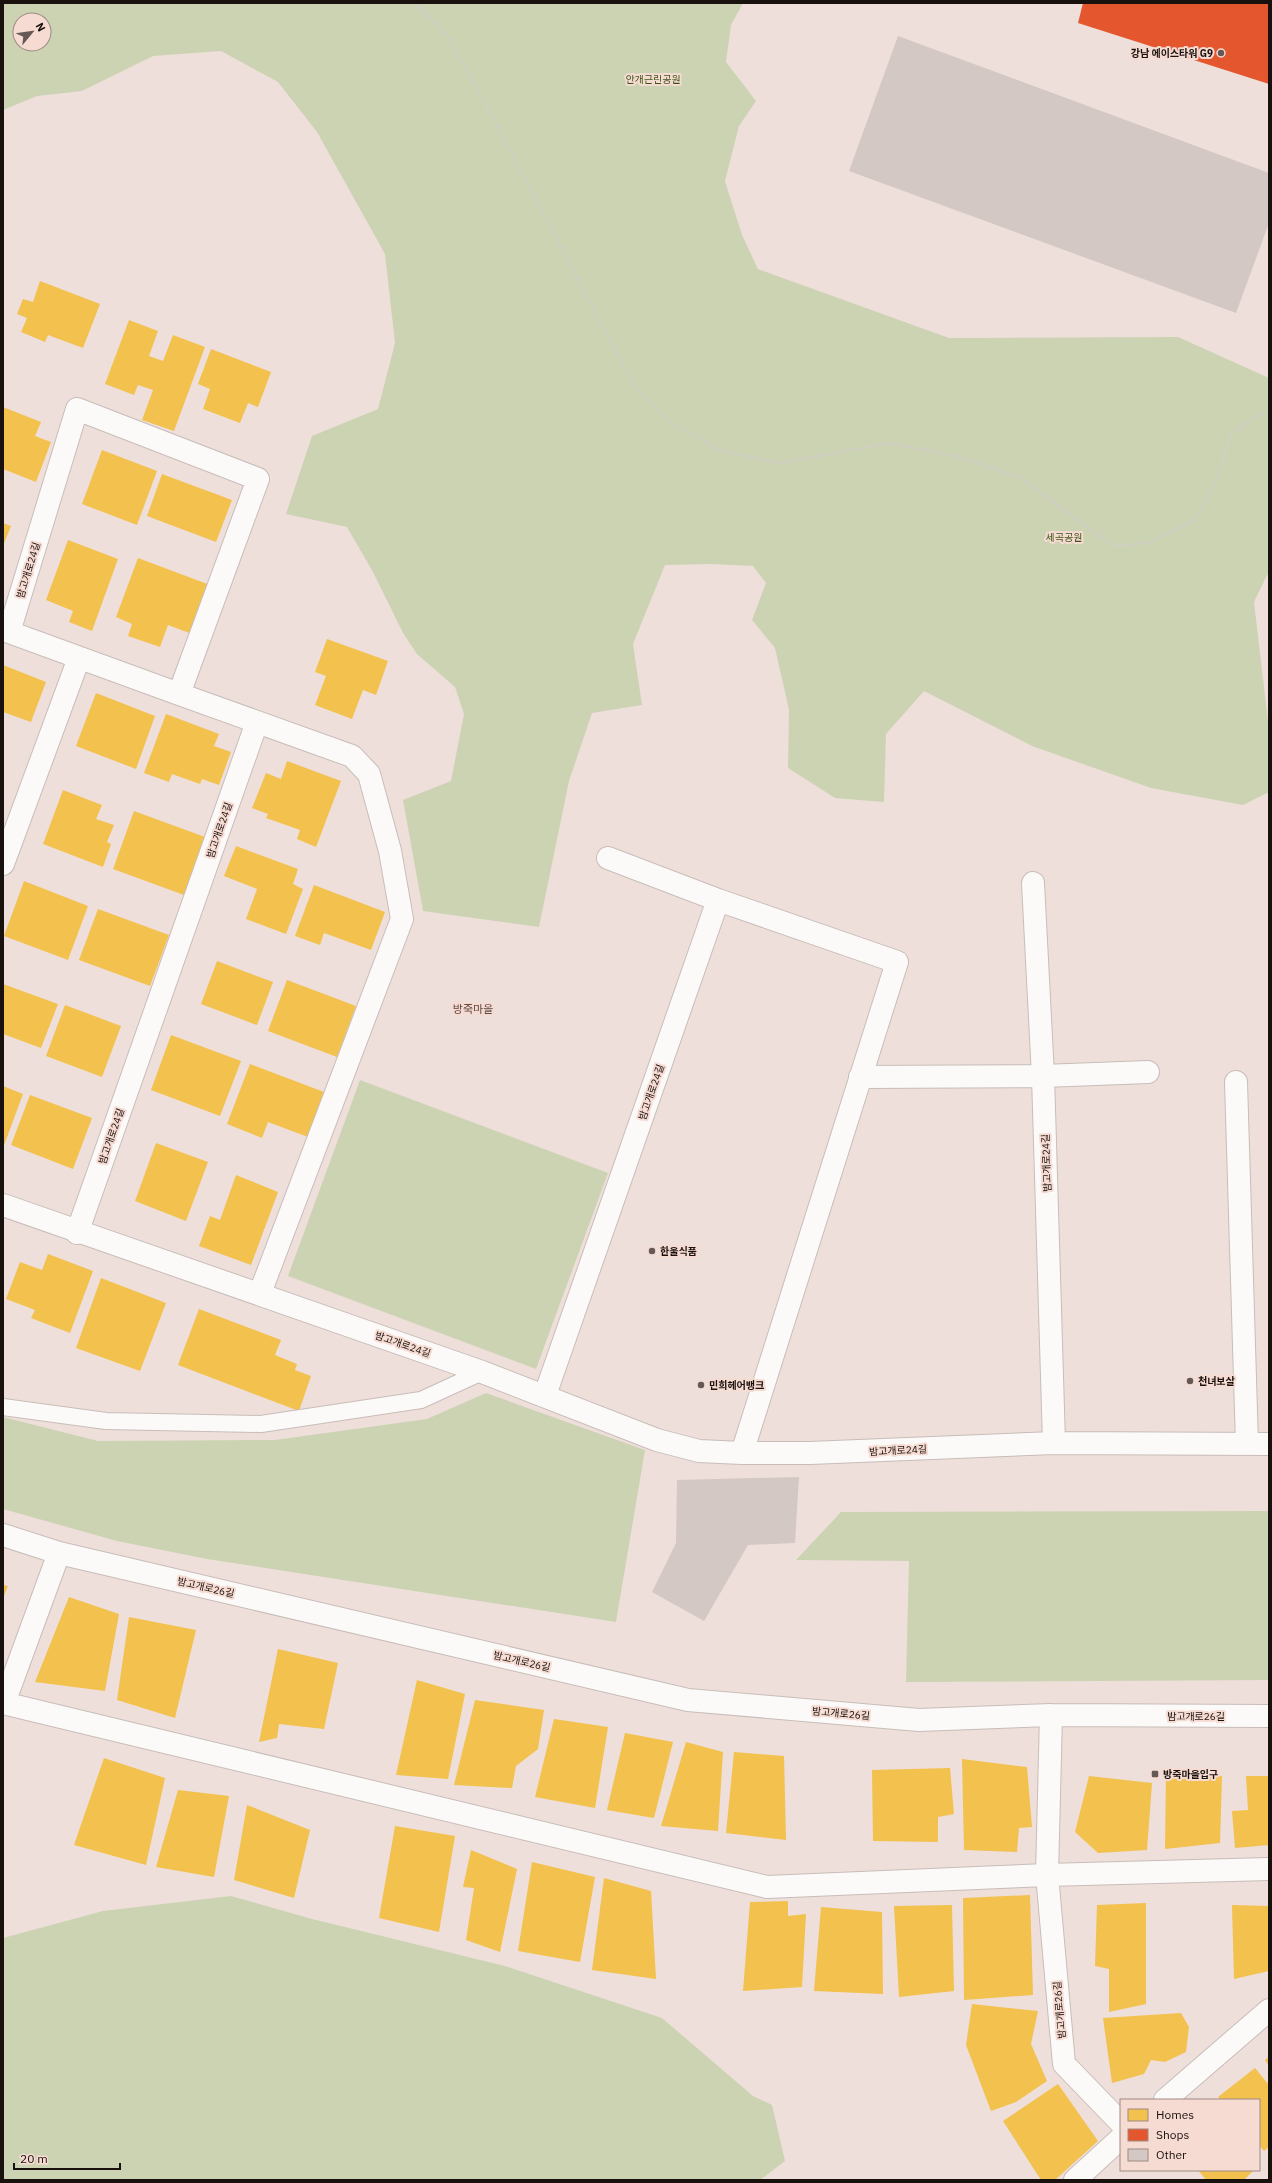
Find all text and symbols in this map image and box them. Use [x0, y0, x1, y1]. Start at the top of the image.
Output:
north arrow [12, 12, 52, 52]
text: N [33, 20, 49, 34]
place label: 강남 에이스타워 G9 [1131, 47, 1213, 60]
marker: 강남 에이스타워 G9 [1216, 48, 1226, 58]
park label: 안개근린공원 [625, 73, 681, 86]
park label: 세곡공원 [1046, 531, 1082, 544]
street label: 밤고개로24길 [14, 541, 43, 600]
street label: 밤고개로24길 [204, 801, 235, 860]
district label: 방죽마을 [453, 1002, 493, 1016]
street label: 밤고개로24길 [636, 1063, 667, 1122]
street label: 밤고개로24길 [96, 1107, 127, 1166]
street label: 밤고개로24길 [1039, 1134, 1054, 1192]
place label: 한울식품 [660, 1245, 697, 1258]
marker: 한울식품 [647, 1246, 657, 1256]
street label: 밤고개로24길 [373, 1329, 432, 1360]
place label: 천녀보살 [1198, 1375, 1235, 1388]
marker: 천녀보살 [1185, 1376, 1195, 1386]
place label: 민희헤어뱅크 [709, 1379, 764, 1392]
marker: 민희헤어뱅크 [696, 1380, 706, 1390]
street label: 밤고개로24길 [869, 1442, 927, 1459]
street label: 밤고개로26길 [176, 1575, 236, 1600]
street label: 밤고개로26길 [492, 1649, 552, 1674]
street label: 밤고개로26길 [812, 1704, 870, 1723]
street label: 밤고개로26길 [1167, 1710, 1225, 1723]
place label: 방죽마을입구 [1163, 1768, 1218, 1781]
marker: 방죽마을입구 [1150, 1769, 1160, 1779]
street label: 밤고개로26길 [1050, 1981, 1069, 2039]
legend [1120, 2099, 1260, 2171]
text: Homes [1156, 2107, 1194, 2122]
text: Shops [1156, 2127, 1189, 2142]
scale bar [14, 2145, 120, 2171]
text: Other [1156, 2147, 1187, 2162]
text: 20 m [20, 2151, 48, 2166]

